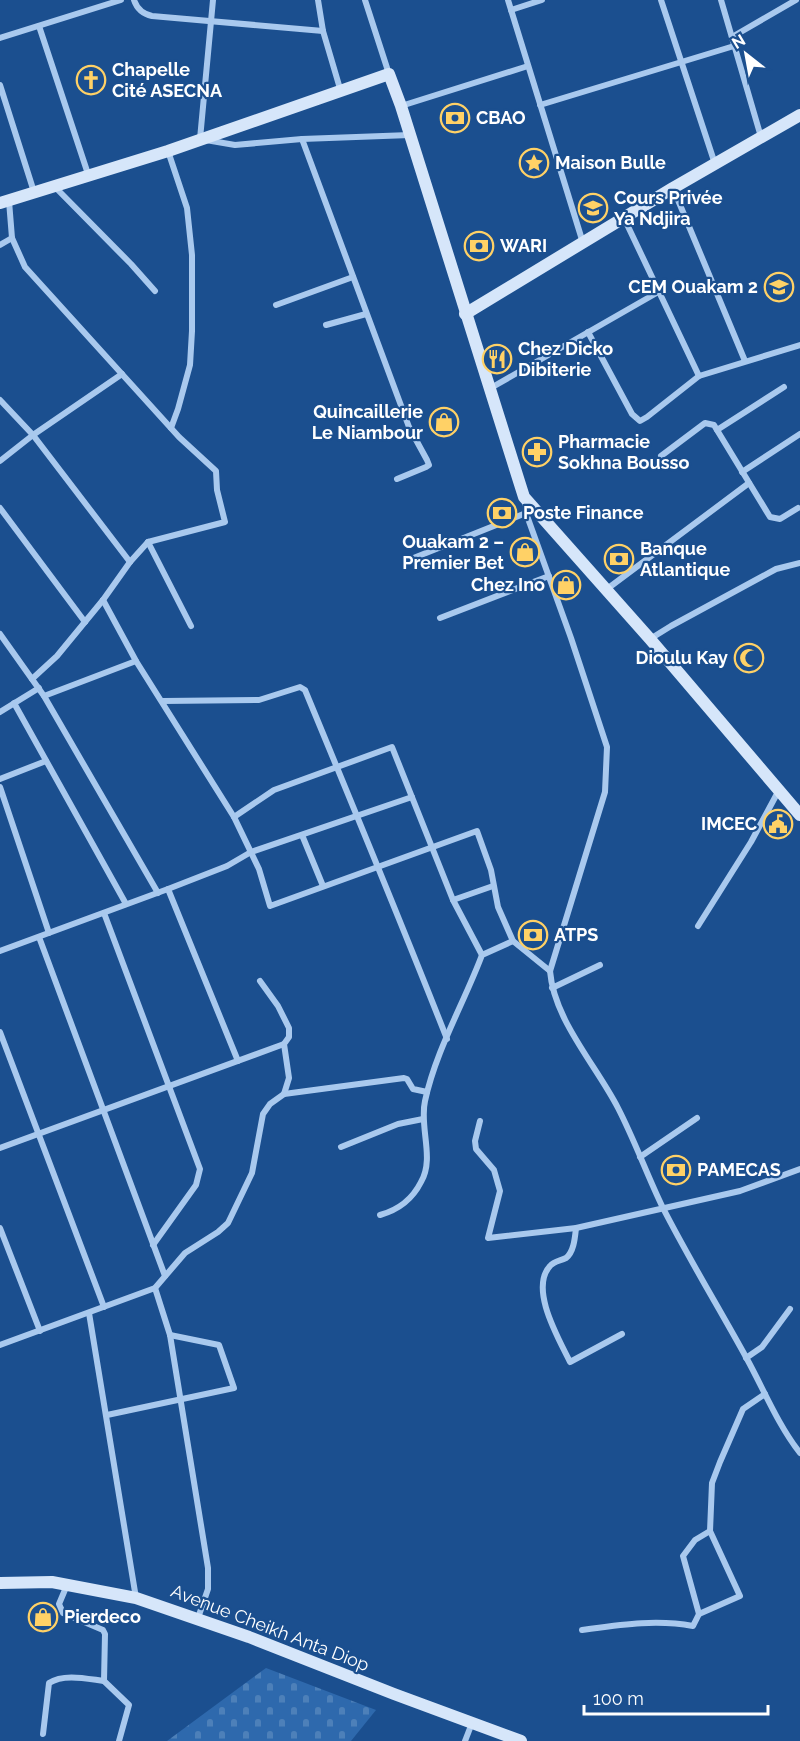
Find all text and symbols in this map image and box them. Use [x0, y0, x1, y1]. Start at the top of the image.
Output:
north arrow [716, 24, 776, 84]
text: N [728, 30, 749, 53]
place label: Chapelle Cité ASECNA [112, 59, 223, 101]
church icon: Chapelle Cité ASECNA [75, 64, 107, 96]
bank icon: CBAO [439, 102, 471, 134]
place label: CBAO [476, 107, 526, 128]
place icon: Maison Bulle [518, 147, 550, 179]
place label: Maison Bulle [555, 152, 666, 173]
place label: Cours Privée Ya Ndjira [614, 187, 723, 229]
school or university icon: Cours Privée Ya Ndjira [577, 192, 609, 224]
bank icon: WARI [463, 230, 495, 262]
place label: WARI [500, 235, 547, 256]
school or university icon: CEM Ouakam 2 [763, 271, 795, 303]
place label: CEM Ouakam 2 [628, 276, 758, 297]
place label: Chez Dicko Dibiterie [518, 338, 613, 380]
restaurant icon: Chez Dicko Dibiterie [481, 343, 513, 375]
place label: Quincaillerie Le Niambour [312, 401, 423, 443]
shop icon: Quincaillerie Le Niambour [428, 406, 460, 438]
place label: Pharmacie Sokhna Bousso [558, 431, 689, 473]
pharmacy icon: Pharmacie Sokhna Bousso [521, 436, 553, 468]
bank icon: Poste Finance [486, 497, 518, 529]
place label: Poste Finance [523, 502, 644, 523]
place label: Ouakam 2 – Premier Bet [402, 531, 504, 573]
shop icon: Ouakam 2 – Premier Bet [509, 536, 541, 568]
place label: Banque Atlantique [640, 538, 730, 580]
bank icon: Banque Atlantique [603, 543, 635, 575]
shop icon: Chez Ino [550, 569, 582, 601]
place label: Chez Ino [471, 574, 545, 595]
mosque icon: Dioulu Kay [733, 642, 765, 674]
place label: Dioulu Kay [636, 647, 728, 668]
public building icon: IMCEC [762, 808, 794, 840]
place label: IMCEC [701, 813, 757, 834]
bank icon: ATPS [517, 919, 549, 951]
place label: ATPS [554, 924, 598, 945]
bank icon: PAMECAS [660, 1154, 692, 1186]
place label: PAMECAS [697, 1159, 781, 1180]
street label: Avenue Cheikh Anta Diop [168, 1580, 372, 1675]
shop icon: Pierdeco [27, 1601, 59, 1633]
place label: Pierdeco [64, 1606, 141, 1627]
scale bar [584, 1678, 768, 1716]
text: 100 m [593, 1688, 644, 1709]

